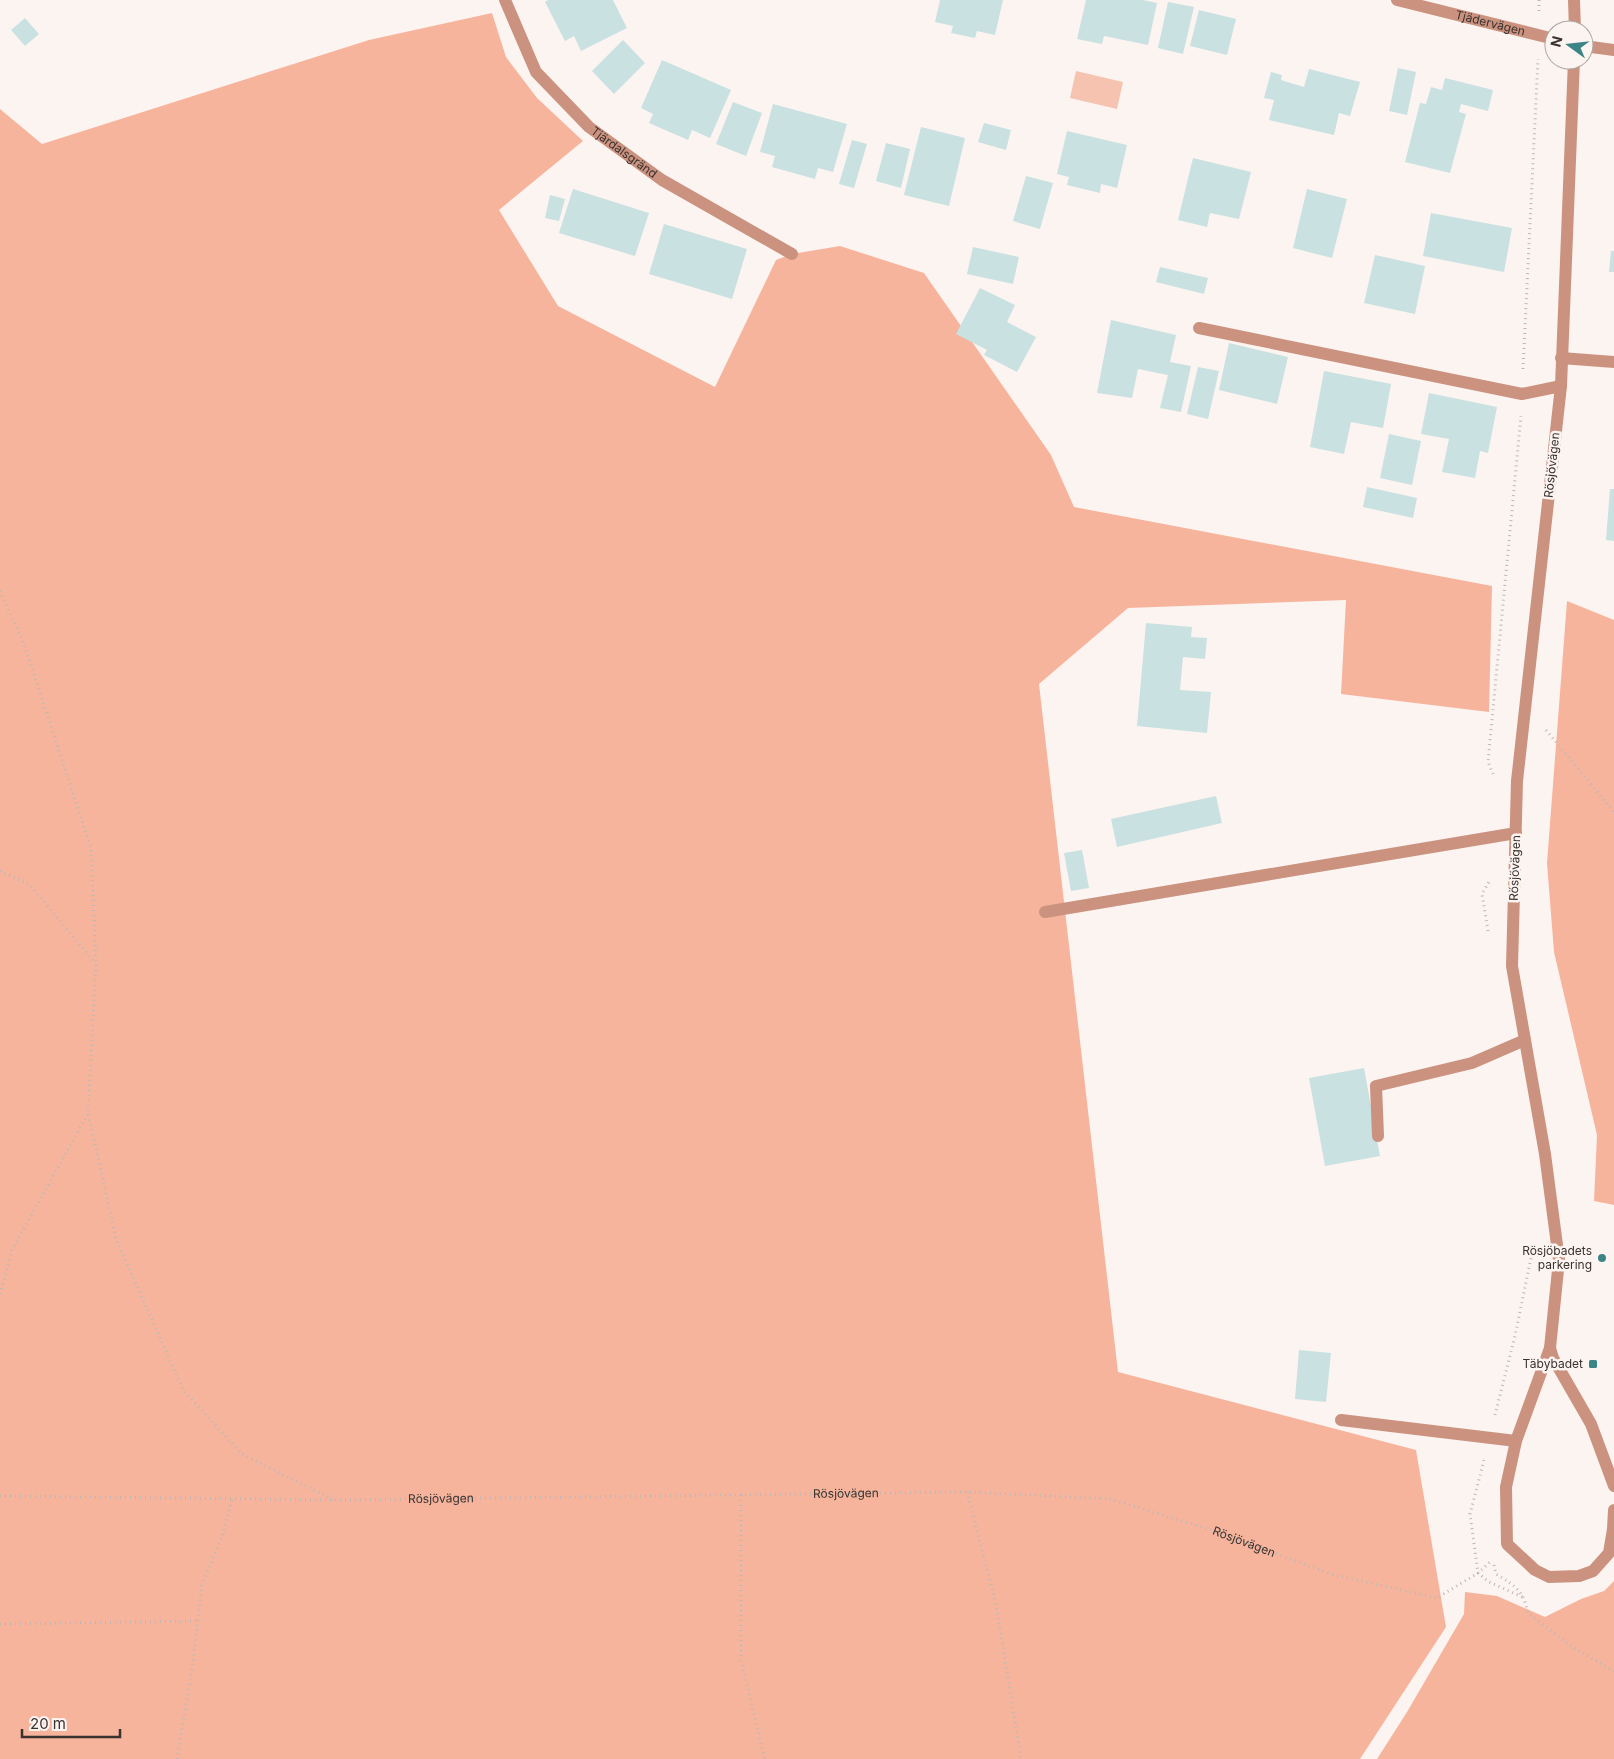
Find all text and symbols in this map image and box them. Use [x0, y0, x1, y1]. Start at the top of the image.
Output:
street label: Tjädervägen [1454, 7, 1527, 39]
north arrow [1544, 20, 1594, 70]
text: N [1546, 34, 1566, 49]
street label: Tjärdalsgränd [588, 123, 660, 181]
street label: Rösjövägen [1541, 431, 1562, 498]
street label: Rösjövägen [1506, 835, 1523, 901]
place label: Rösjöbadets parkering [1522, 1243, 1592, 1272]
marker: Rösjöbadets parkering [1596, 1252, 1608, 1264]
place label: Täbybadet [1523, 1356, 1583, 1371]
marker: Täbybadet [1587, 1358, 1599, 1370]
street label: Rösjövägen [813, 1485, 879, 1501]
street label: Rösjövägen [408, 1490, 474, 1506]
street label: Rösjövägen [1211, 1523, 1278, 1560]
scale bar [22, 1706, 120, 1738]
text: 20 m [30, 1714, 66, 1733]

